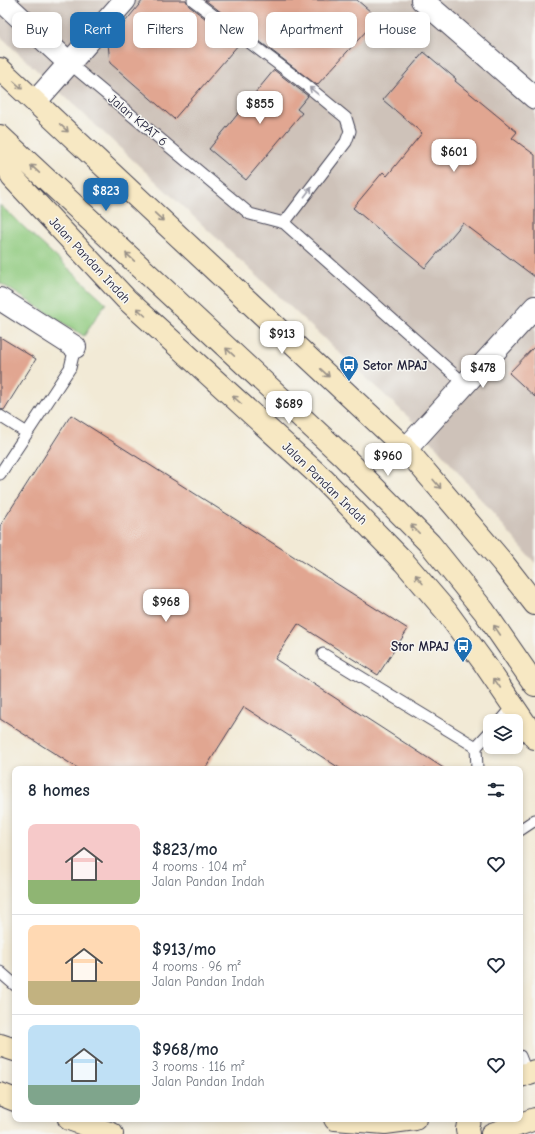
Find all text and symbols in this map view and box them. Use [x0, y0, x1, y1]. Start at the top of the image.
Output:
chip: Buy [12, 12, 62, 48]
chip: Rent [70, 12, 125, 48]
chip: Filters [133, 12, 197, 48]
chip: New [205, 12, 258, 48]
chip: Apartment [266, 12, 357, 48]
chip: House [365, 12, 430, 48]
one-way arrow [13, 80, 23, 90]
one-way arrow [309, 87, 320, 96]
street label: Jalan KPAT 6 [105, 91, 171, 149]
pin: $855 [236, 91, 284, 125]
text: $855 [246, 96, 274, 111]
one-way arrow [59, 123, 69, 133]
pin: $601 [430, 139, 478, 173]
text: $601 [440, 144, 468, 159]
one-way arrow [30, 164, 40, 173]
pin: $823 [82, 178, 130, 212]
text: $823 [92, 183, 120, 198]
one-way arrow [304, 187, 312, 198]
one-way arrow [154, 212, 164, 222]
street label: Jalan Pandan Indah [46, 214, 134, 306]
one-way arrow [125, 253, 135, 262]
one-way arrow [136, 308, 146, 317]
pin: $913 [258, 321, 306, 355]
text: $913 [269, 326, 295, 341]
one-way arrow [225, 347, 236, 356]
bus stop icon: Setor MPAJ [338, 354, 360, 382]
pin: $478 [459, 355, 507, 389]
place label: Setor MPAJ [363, 358, 427, 373]
text: $478 [470, 360, 496, 375]
one-way arrow [320, 368, 330, 377]
pin: $689 [265, 391, 313, 425]
one-way arrow [232, 395, 242, 405]
text: $689 [275, 396, 303, 411]
street label: Jalan Pandan Indah [279, 439, 371, 527]
pin: $960 [364, 443, 412, 477]
text: $960 [374, 448, 402, 463]
one-way arrow [432, 479, 441, 490]
one-way arrow [410, 524, 420, 534]
one-way arrow [415, 575, 424, 585]
pin: $968 [142, 589, 190, 623]
text: $968 [152, 594, 180, 609]
one-way arrow [493, 624, 501, 635]
bus stop icon: Stor MPAJ [452, 635, 474, 663]
place label: Stor MPAJ [391, 639, 449, 654]
one-way arrow [493, 678, 501, 689]
map controls [483, 714, 523, 754]
button: layers [483, 714, 523, 754]
icon: filters [485, 779, 507, 801]
text: 8 homes [28, 781, 90, 800]
icon: home [60, 840, 108, 888]
text: $823/mo [152, 840, 218, 859]
icon: heart [485, 853, 507, 875]
text: 4 rooms · 104 m² [152, 859, 246, 874]
text: Jalan Pandan Indah [152, 874, 264, 889]
text: $913/mo [152, 940, 216, 959]
icon: home [60, 941, 108, 989]
icon: heart [485, 954, 507, 976]
text: 4 rooms · 96 m² [152, 959, 241, 974]
text: Jalan Pandan Indah [152, 974, 264, 989]
text: $968/mo [152, 1040, 219, 1059]
icon: home [60, 1041, 108, 1089]
icon: heart [485, 1054, 507, 1076]
text: 3 rooms · 116 m² [152, 1059, 244, 1074]
text: Jalan Pandan Indah [152, 1074, 264, 1089]

